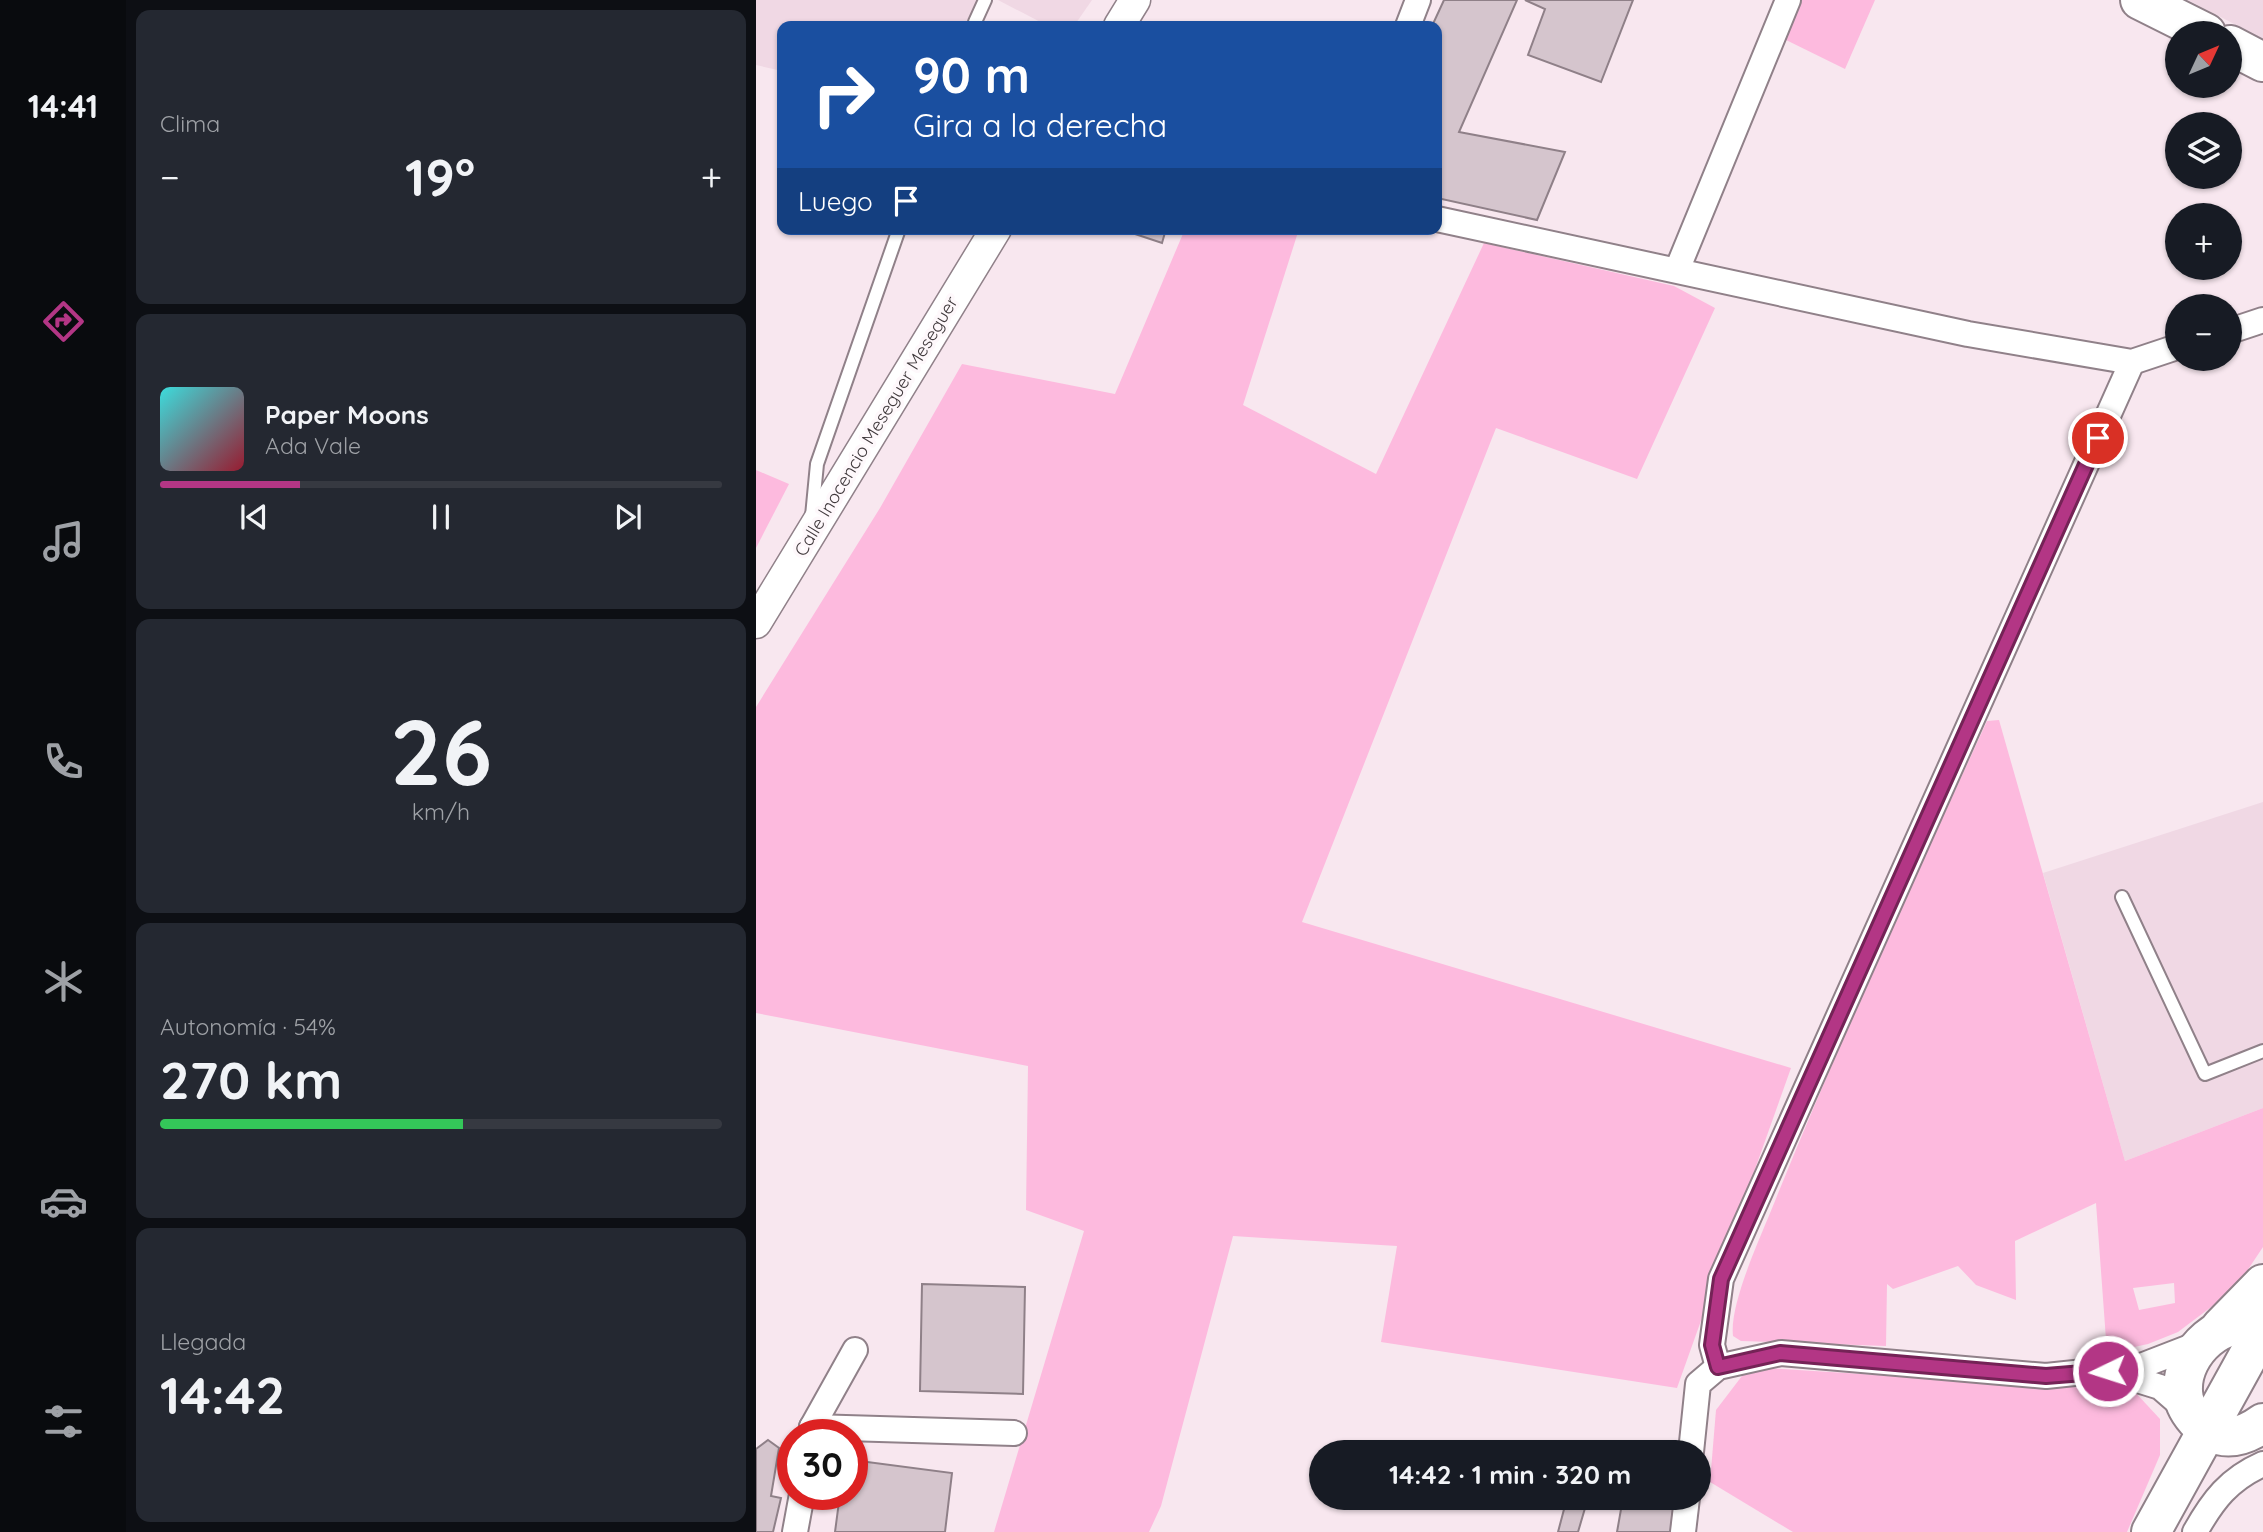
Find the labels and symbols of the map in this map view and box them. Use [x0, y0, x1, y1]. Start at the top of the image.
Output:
north arrow [2165, 21, 2242, 98]
street label: Calle Inocencio Meseguer Meseguer [789, 292, 963, 560]
pin [2068, 408, 2128, 468]
position arrow [2071, 1334, 2145, 1408]
speed limit sign: 30 [777, 1419, 868, 1510]

